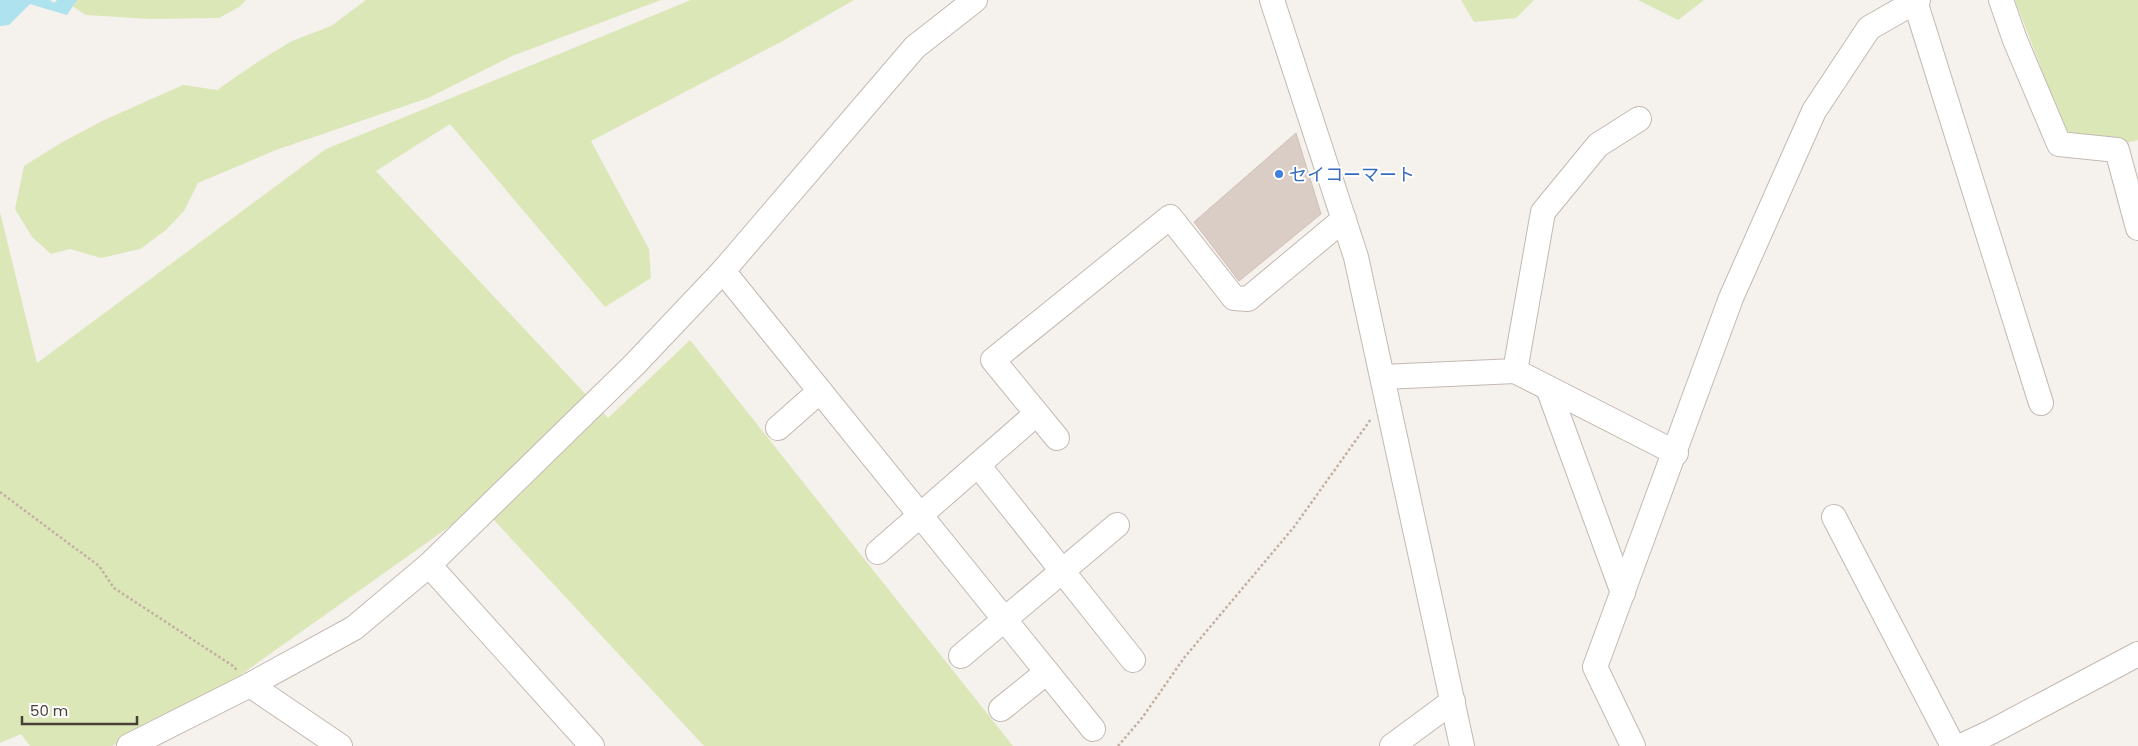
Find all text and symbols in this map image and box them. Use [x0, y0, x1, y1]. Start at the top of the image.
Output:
place label: セイコーマート [1289, 162, 1415, 187]
marker: セイコーマート [1273, 168, 1285, 180]
scale bar [22, 694, 138, 726]
text: 50 m [30, 700, 68, 721]

